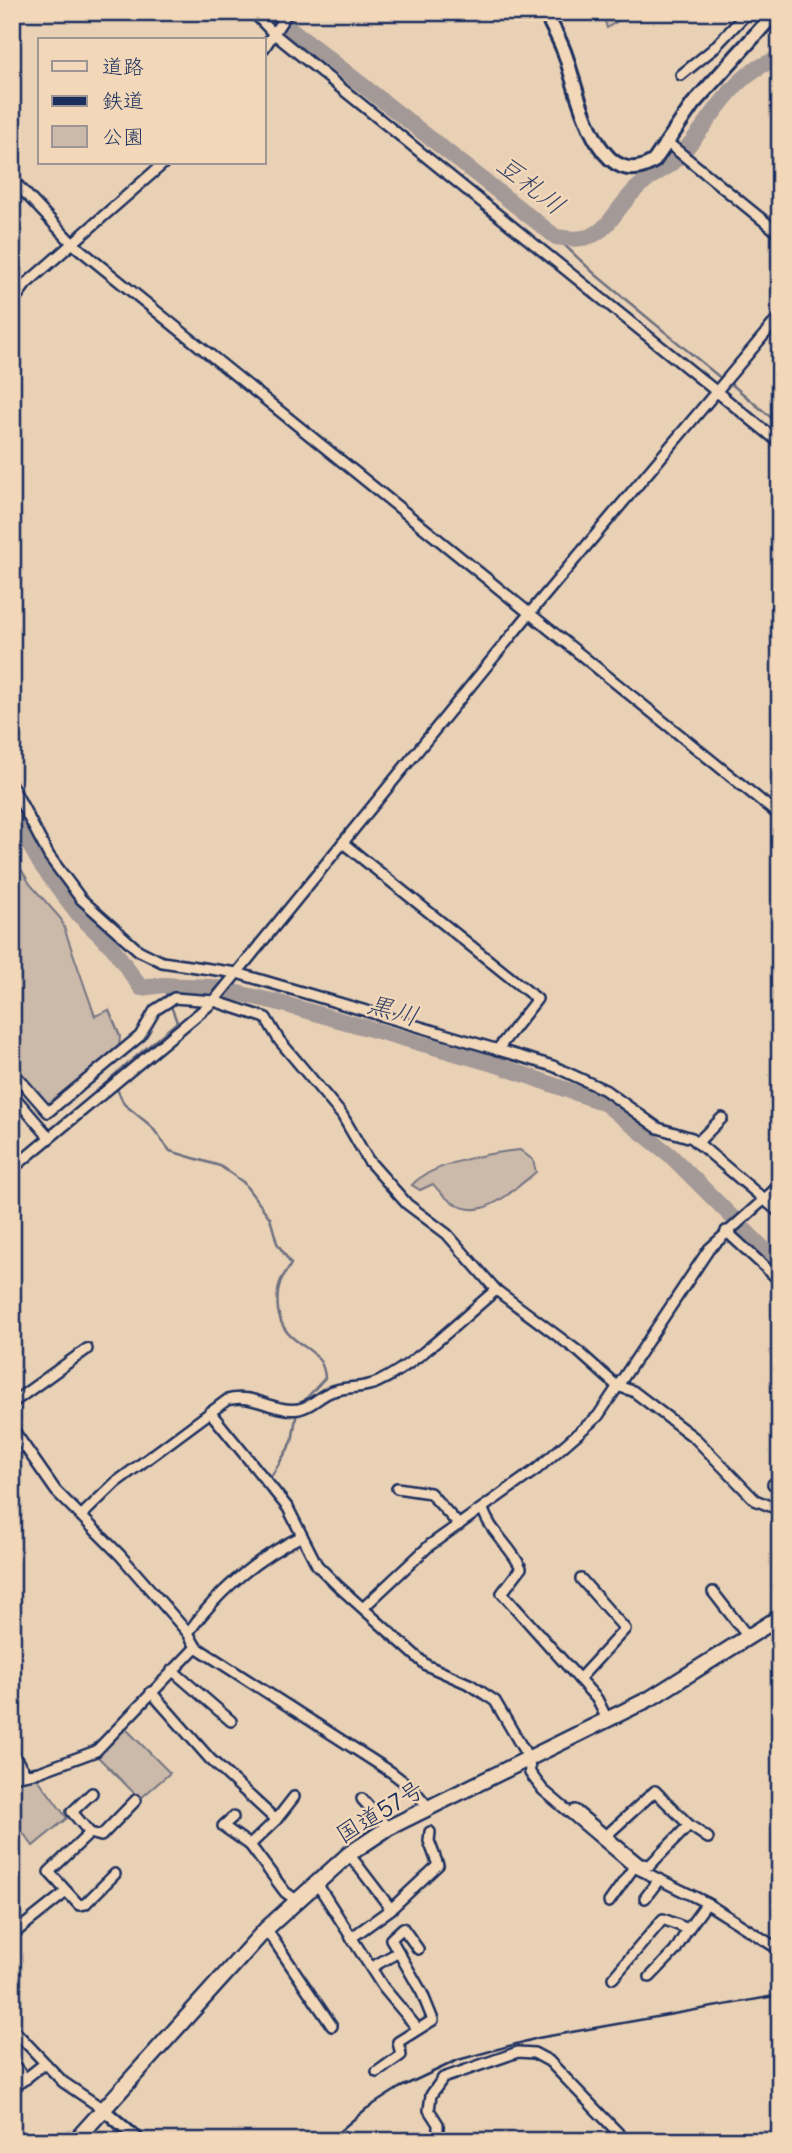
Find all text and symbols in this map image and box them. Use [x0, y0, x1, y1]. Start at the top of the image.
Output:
legend [38, 38, 266, 164]
text: 道路 [102, 53, 144, 80]
text: 鉄道 [102, 87, 144, 114]
text: 公園 [102, 123, 144, 150]
water label: 豆札川 [490, 148, 572, 222]
water label: 黒川 [364, 986, 423, 1033]
street label: 国道57号 [330, 1773, 429, 1849]

